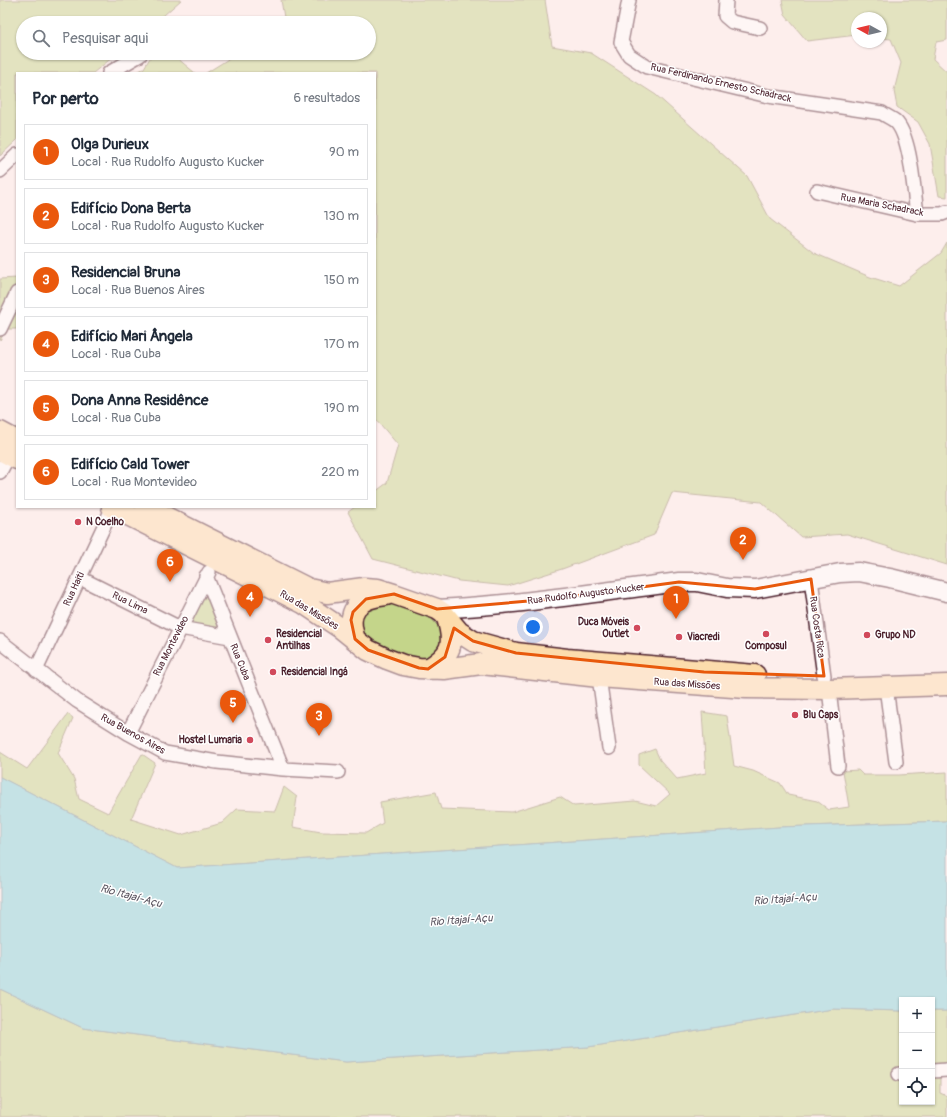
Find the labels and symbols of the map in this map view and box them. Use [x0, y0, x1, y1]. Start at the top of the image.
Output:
north arrow [851, 12, 887, 48]
street label: Rua Ferdinando Ernesto Schadrack [649, 61, 793, 105]
street label: Rua Maria Schadrack [839, 191, 925, 219]
place label: N Coelho [86, 516, 124, 528]
marker: N Coelho [73, 517, 83, 527]
pin: 2 [730, 527, 756, 560]
pin: 6 [157, 549, 183, 582]
street label: Rua Haiti [61, 570, 87, 608]
street label: Rua Rudolfo Augusto Kucker [527, 581, 646, 607]
pin: 4 [237, 584, 263, 617]
pin: 1 [663, 586, 689, 619]
street label: Rua das Missões [277, 588, 341, 633]
street label: Rua Lima [110, 589, 150, 617]
street label: Rua Costa Rica [807, 596, 827, 659]
street label: Rua Montevideo [151, 613, 192, 678]
place label: Duca Móveis Outlet [578, 616, 630, 640]
your location [523, 617, 543, 637]
marker: Duca Móveis Outlet [632, 623, 642, 633]
place label: Residencial Antilhas [276, 628, 322, 652]
marker: Composul [761, 629, 771, 639]
place label: Grupo ND [875, 629, 916, 641]
marker: Grupo ND [862, 630, 872, 640]
place label: Viacredi [687, 631, 720, 643]
marker: Viacredi [674, 632, 684, 642]
marker: Residencial Antilhas [263, 635, 273, 645]
place label: Composul [745, 640, 787, 652]
street label: Rua Cuba [227, 642, 253, 682]
place label: Residencial Ingá [281, 666, 348, 678]
marker: Residencial Ingá [268, 667, 278, 677]
street label: Rua das Missões [653, 676, 721, 692]
pin: 5 [220, 690, 246, 723]
pin: 3 [306, 703, 332, 736]
place label: Blu Caps [803, 709, 839, 721]
marker: Blu Caps [790, 710, 800, 720]
street label: Rua Buenos Aires [99, 711, 168, 757]
place label: Hostel Lumaria [178, 734, 242, 746]
marker: Hostel Lumaria [245, 735, 255, 745]
water label: Rio Itajaí-Açu [99, 882, 165, 911]
water label: Rio Itajaí-Açu [753, 890, 818, 908]
water label: Rio Itajaí-Açu [429, 911, 494, 929]

